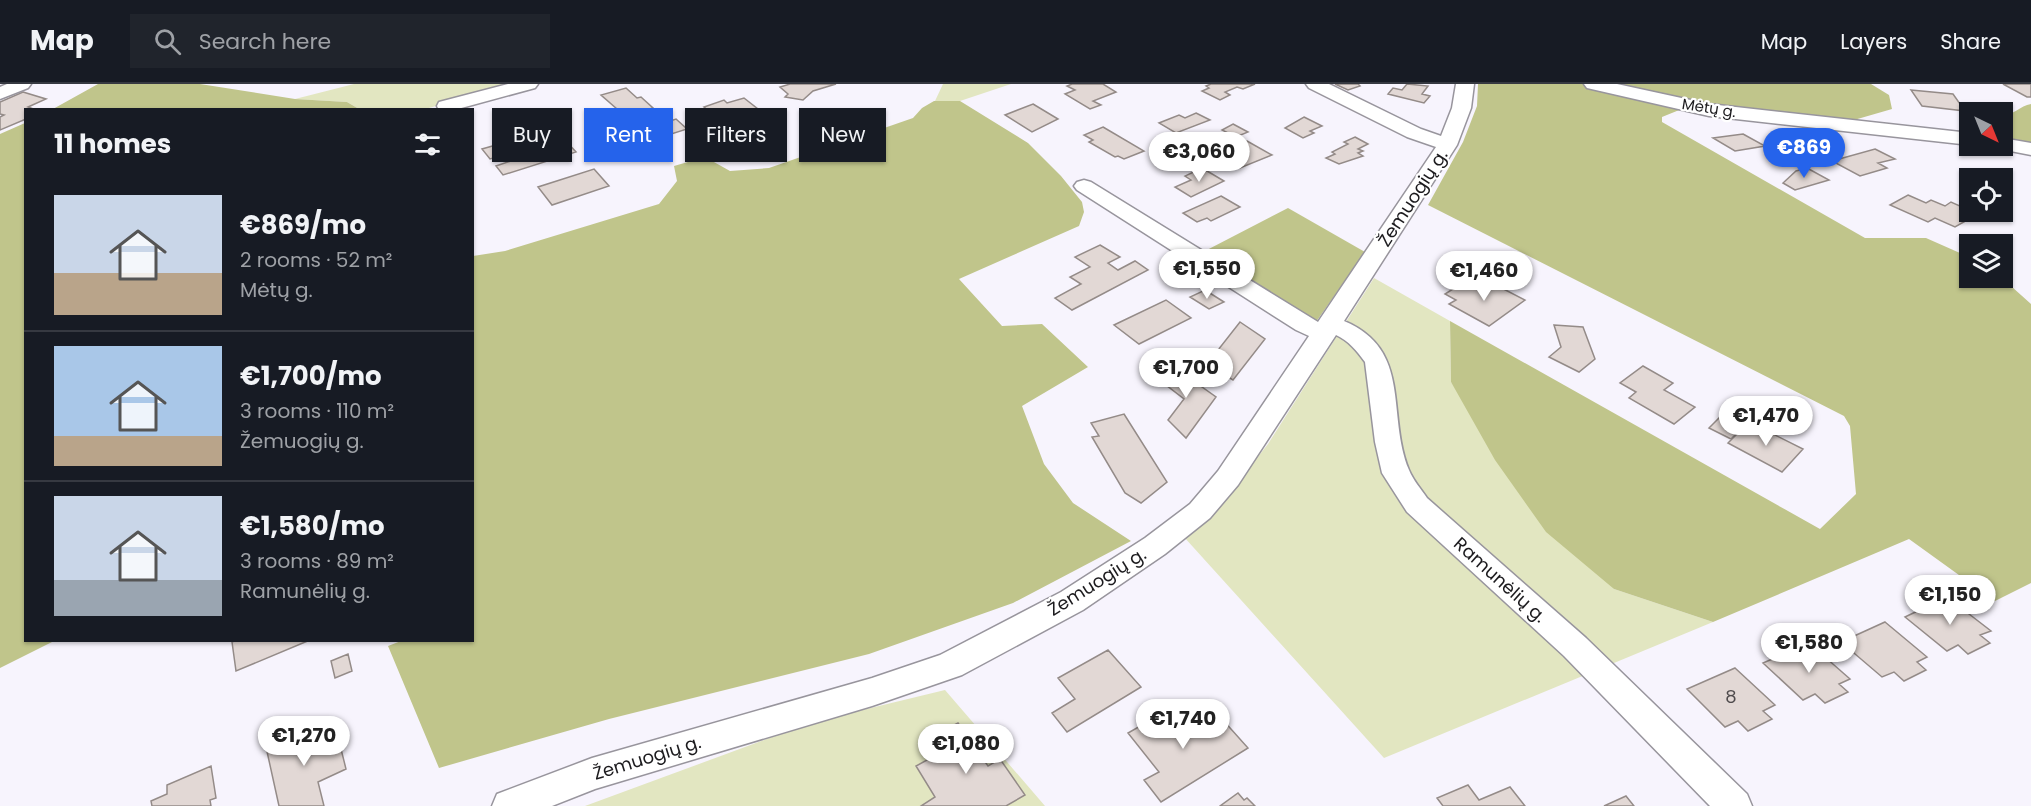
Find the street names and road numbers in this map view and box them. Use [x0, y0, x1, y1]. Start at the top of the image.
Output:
street label: Mėtų g. [1680, 93, 1738, 122]
street label: Žemuogių g. [1372, 144, 1453, 251]
street label: Ramunėlių g. [1449, 531, 1552, 628]
street label: Žemuogių g. [1043, 541, 1151, 622]
street label: Žemuogių g. [590, 729, 704, 786]

